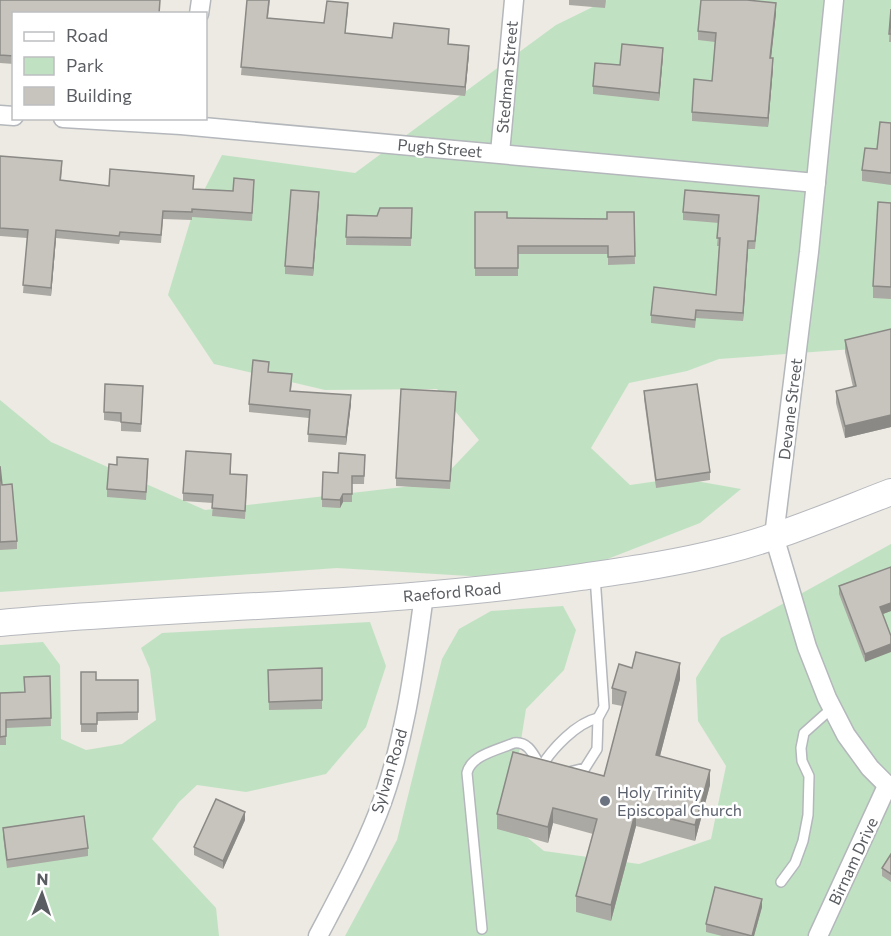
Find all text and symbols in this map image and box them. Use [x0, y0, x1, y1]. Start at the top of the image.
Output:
legend [12, 12, 207, 120]
street label: Stedman Street [492, 19, 521, 134]
text: Road [66, 24, 108, 46]
text: Park [66, 54, 104, 76]
text: Building [66, 84, 132, 106]
street label: Pugh Street [397, 134, 484, 161]
street label: Devane Street [774, 357, 805, 461]
street label: Raeford Road [402, 578, 502, 605]
street label: Sylvan Road [367, 726, 410, 815]
place label: Holy Trinity Episcopal Church [617, 782, 742, 819]
marker: Holy Trinity Episcopal Church [598, 794, 612, 808]
street label: Birnam Drive [824, 814, 881, 907]
north arrow [12, 864, 72, 924]
text: N [36, 869, 49, 888]

